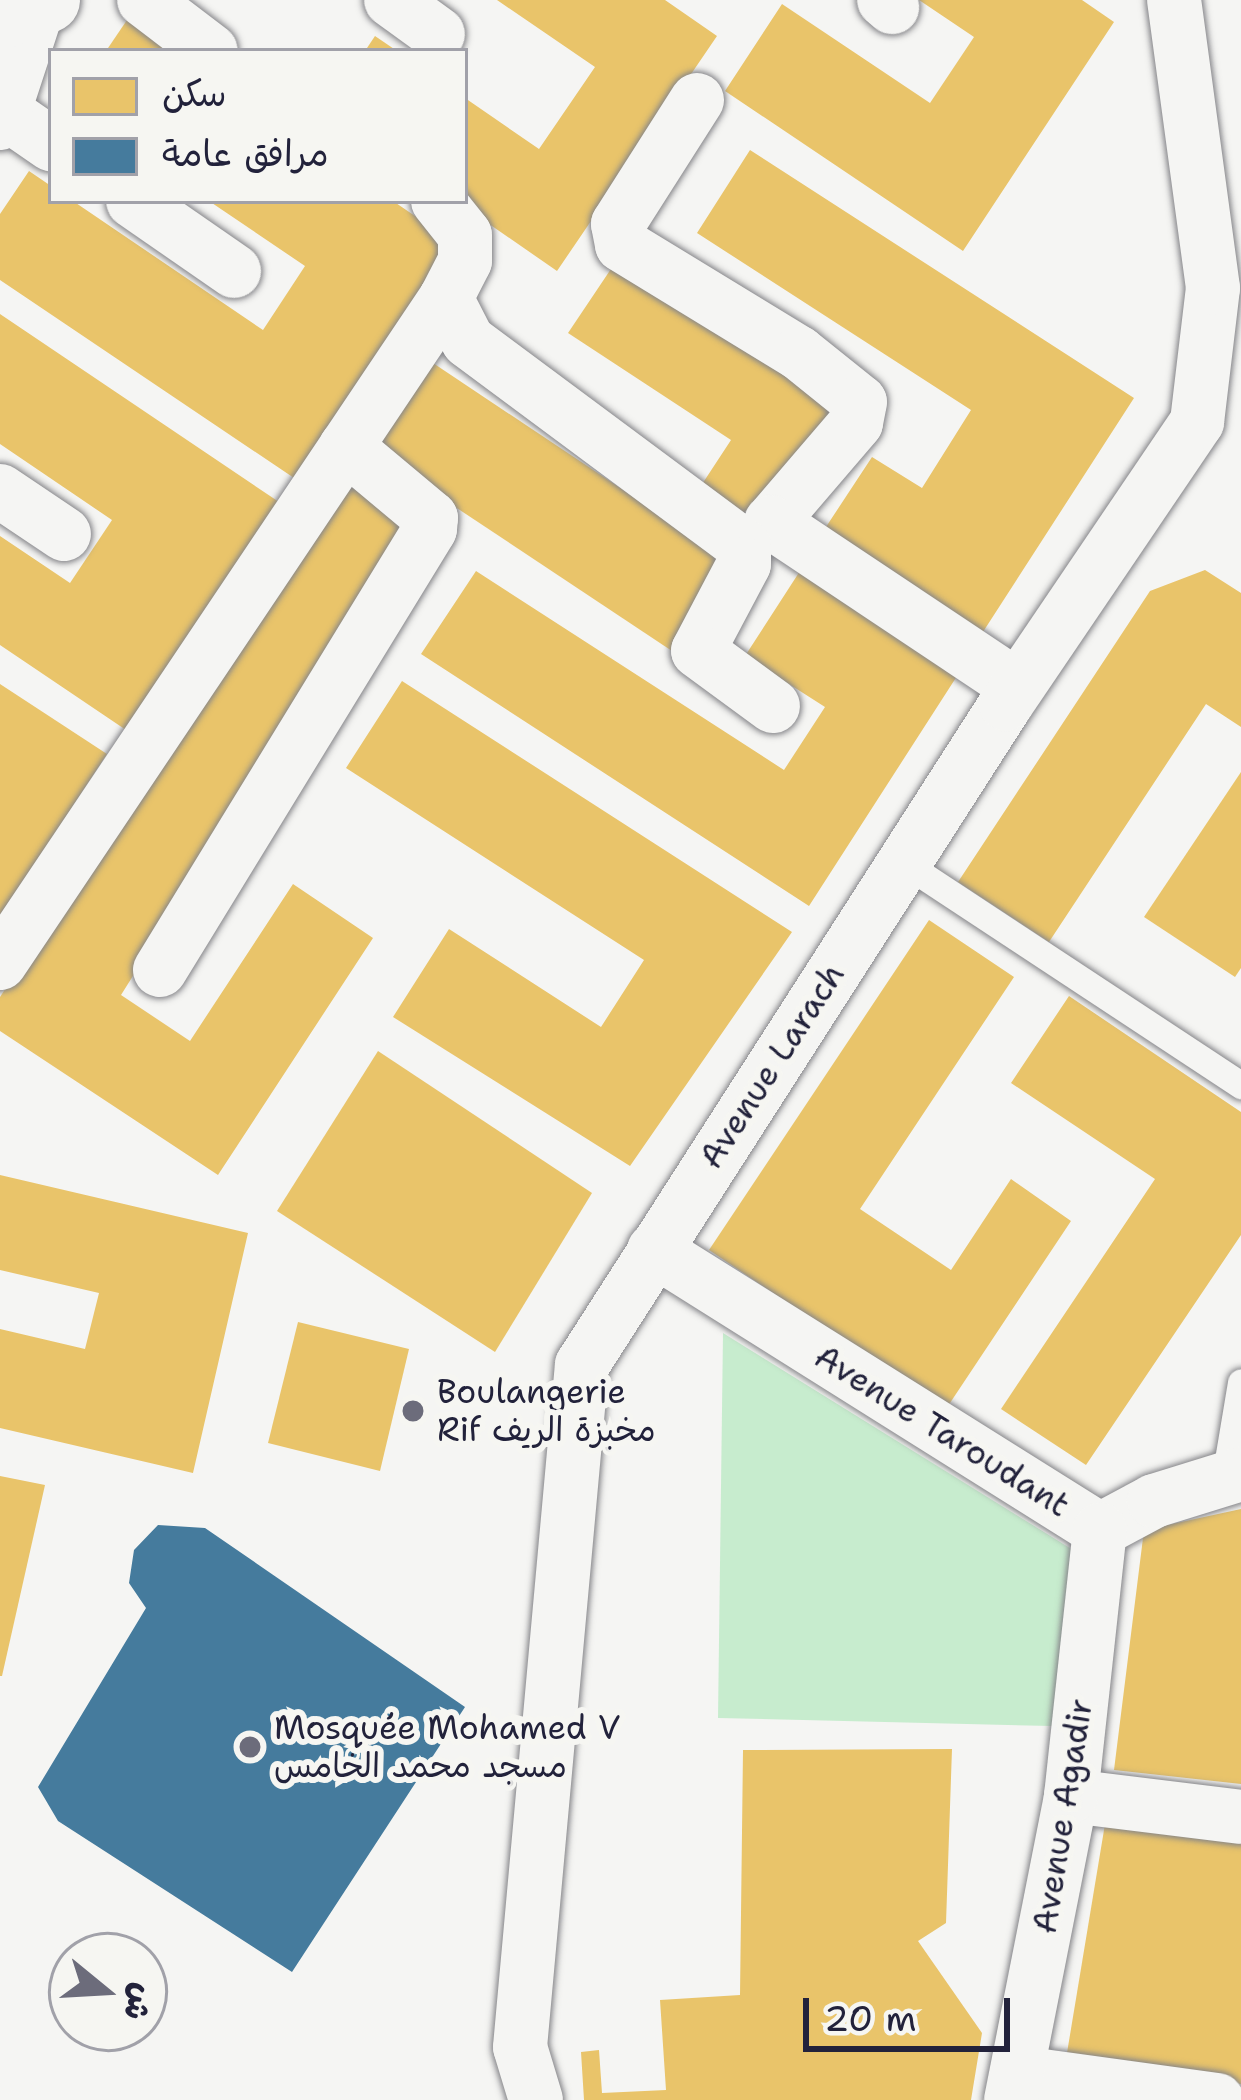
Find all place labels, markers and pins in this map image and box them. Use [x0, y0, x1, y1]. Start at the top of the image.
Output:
place label: Boulangerie Rif مخبزة الريف [437, 1372, 656, 1450]
marker: Boulangerie Rif مخبزة الريف [400, 1398, 426, 1424]
place label: Mosquée Mohamed V مسجد محمد الخامس [274, 1708, 620, 1786]
marker: Mosquée Mohamed V مسجد محمد الخامس [237, 1734, 263, 1760]

